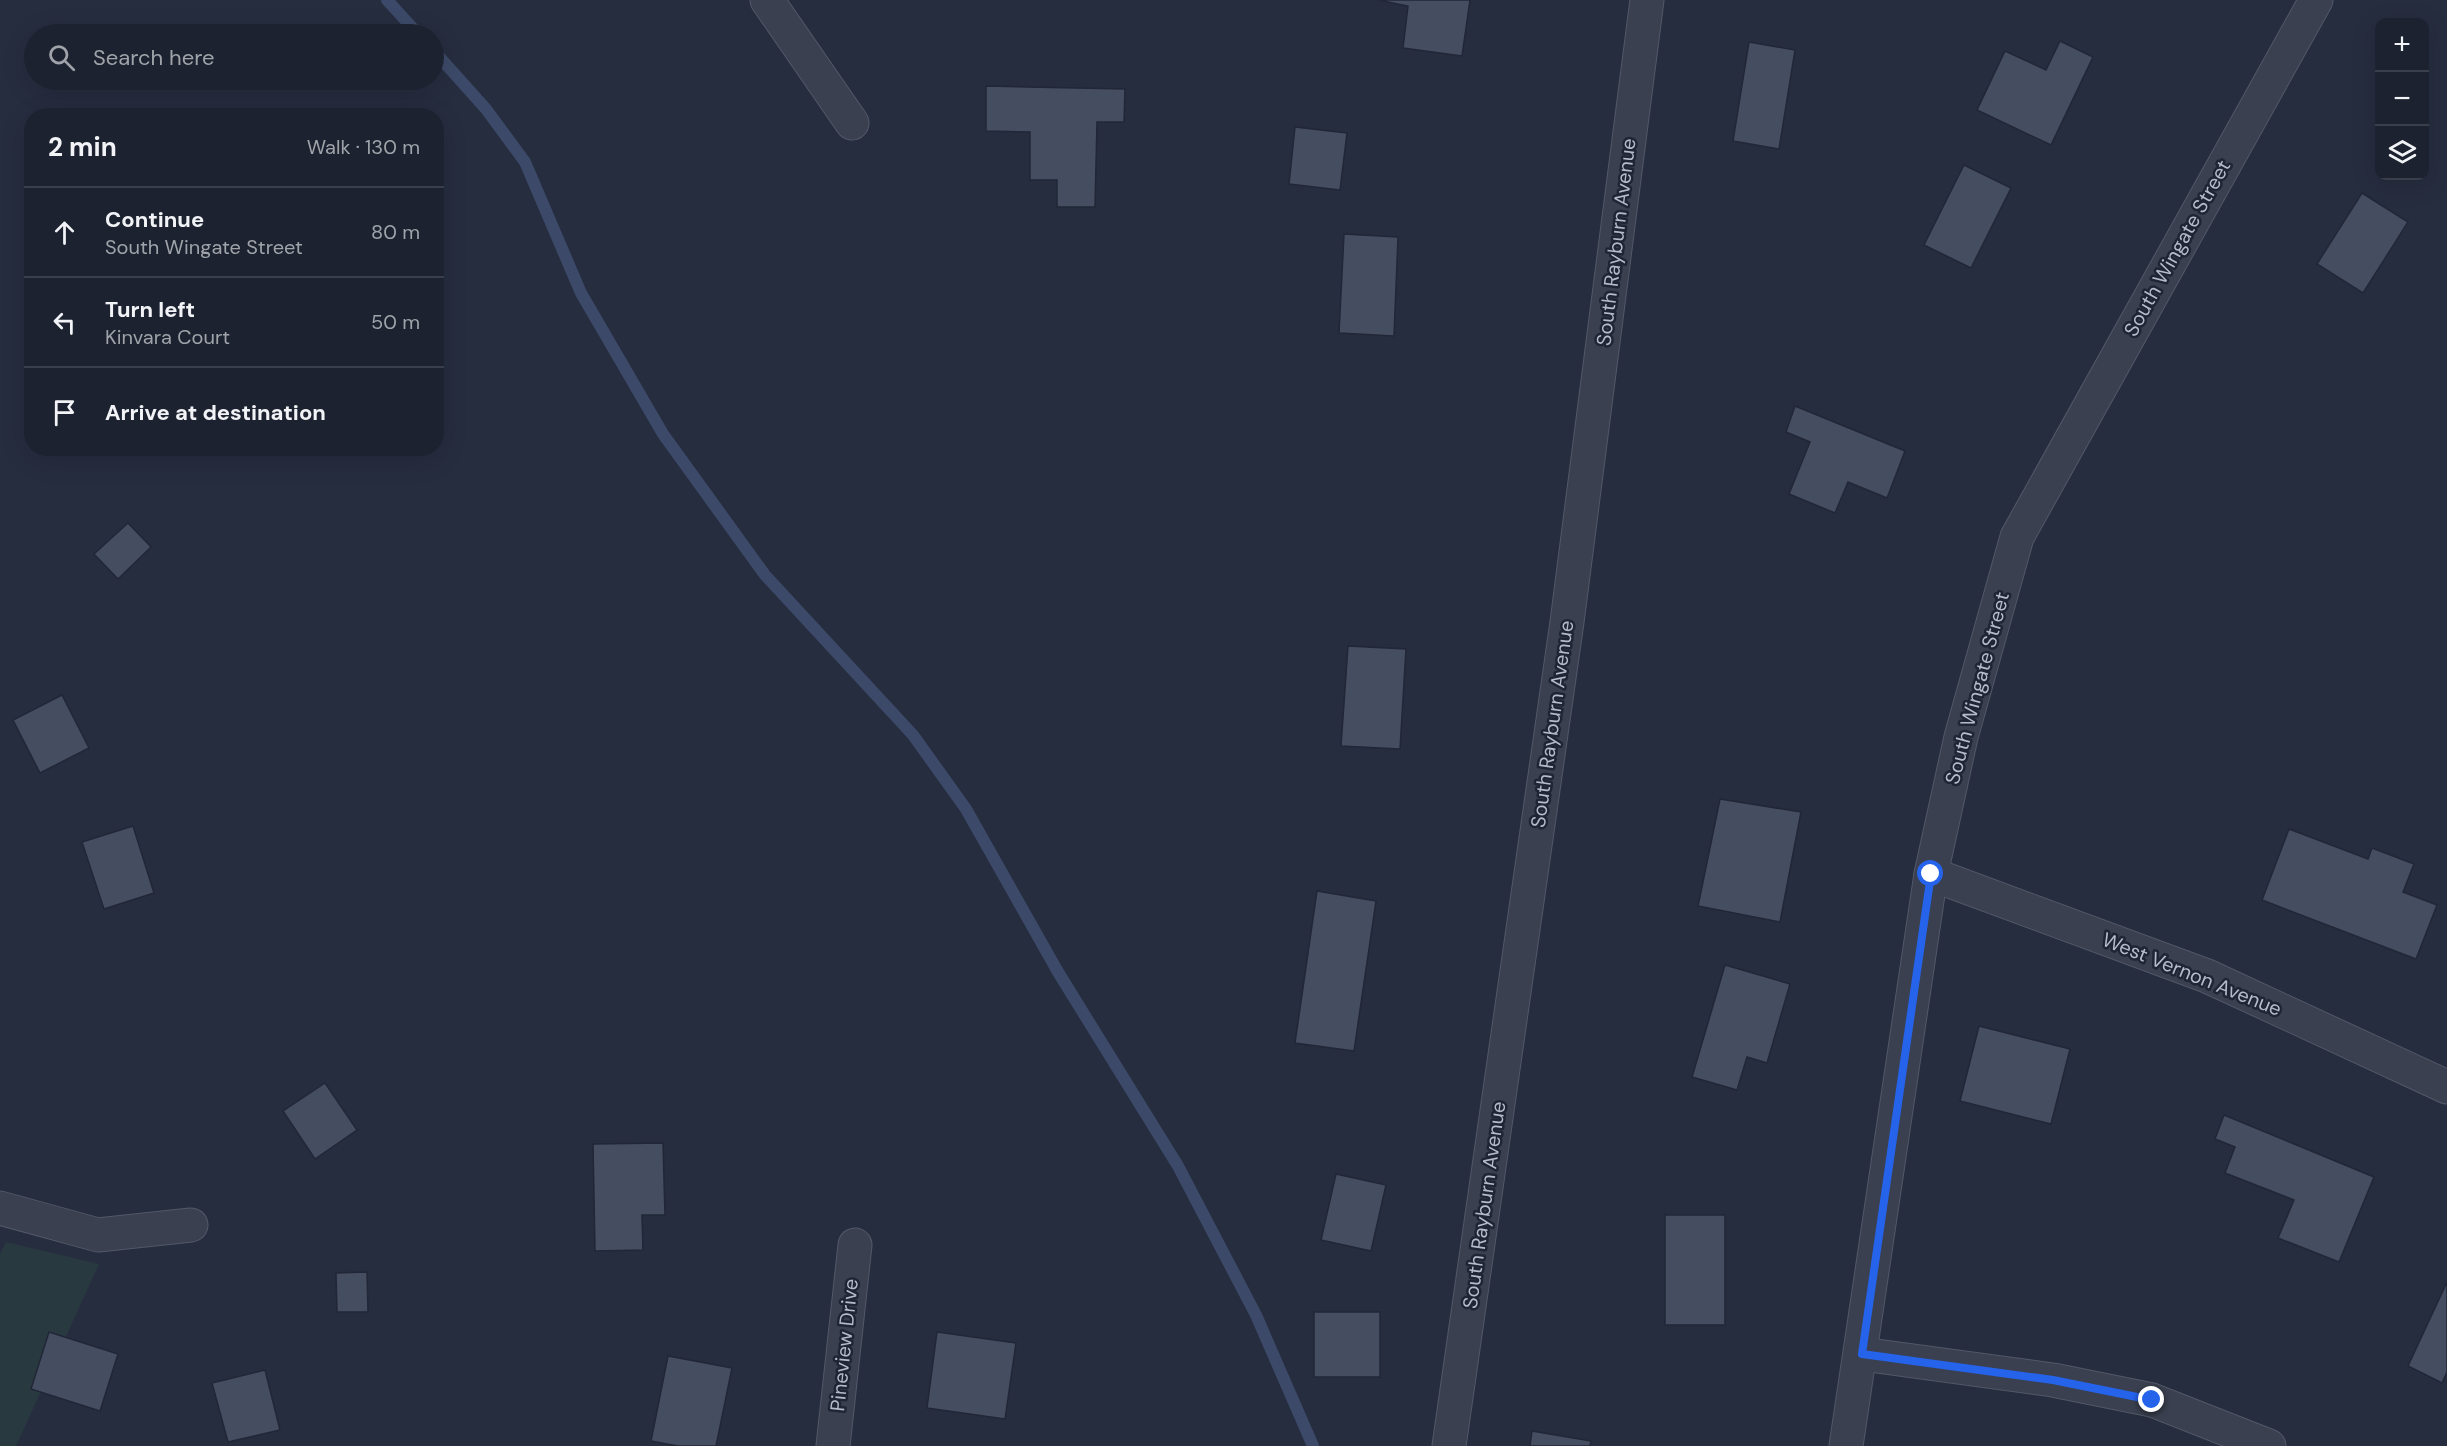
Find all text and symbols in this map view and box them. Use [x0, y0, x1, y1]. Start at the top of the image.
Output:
map controls [2375, 18, 2429, 180]
button: + [2375, 18, 2429, 72]
search box [24, 24, 444, 90]
icon: search [45, 41, 78, 74]
text: Search here [93, 43, 214, 72]
button: − [2375, 72, 2429, 126]
button: layers [2375, 126, 2429, 180]
text: 2 min [48, 130, 117, 164]
text: Walk · 130 m [307, 134, 420, 160]
street label: South Rayburn Avenue [1590, 137, 1642, 347]
street label: South Wingate Street [2118, 155, 2236, 341]
text: Continue [105, 205, 204, 234]
icon: ahead [48, 216, 81, 249]
text: 80 m [371, 219, 420, 245]
text: South Wingate Street [105, 234, 303, 260]
text: Turn left [105, 295, 195, 324]
icon: left [48, 306, 81, 339]
text: 50 m [371, 309, 420, 335]
text: Kinvara Court [105, 324, 230, 350]
icon: arrive [48, 396, 81, 429]
text: Arrive at destination [105, 398, 326, 427]
street label: South Wingate Street [1939, 589, 2015, 787]
street label: South Rayburn Avenue [1525, 619, 1579, 829]
route start [1917, 860, 1943, 886]
street label: West Vernon Avenue [2098, 926, 2286, 1022]
street label: South Rayburn Avenue [1457, 1100, 1511, 1310]
street label: Pineview Drive [824, 1277, 864, 1413]
route end [2138, 1386, 2164, 1412]

